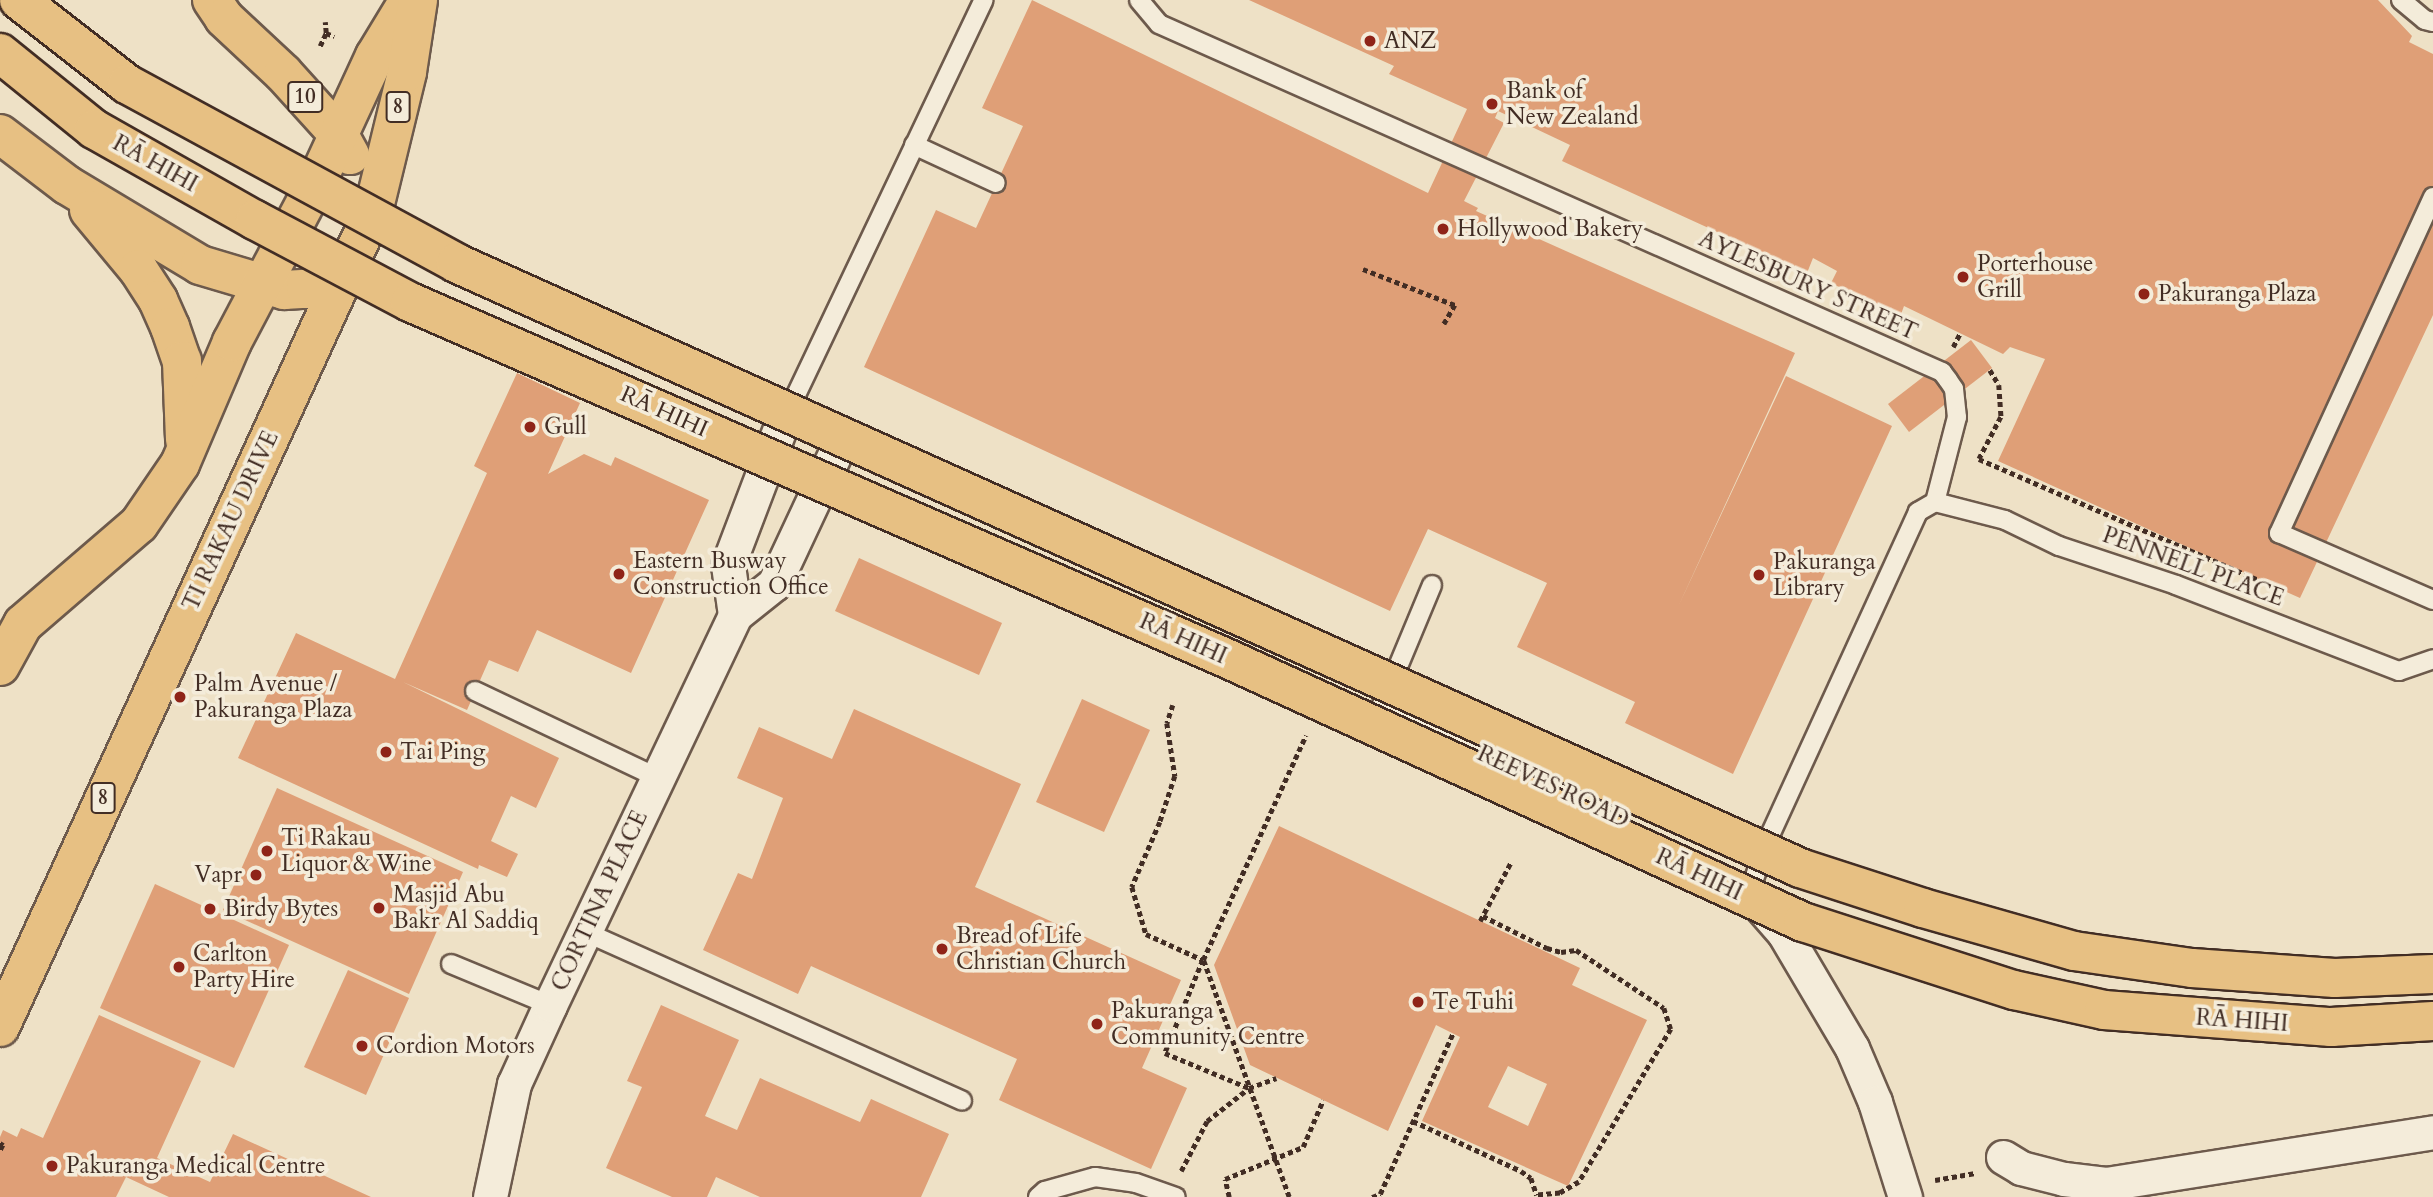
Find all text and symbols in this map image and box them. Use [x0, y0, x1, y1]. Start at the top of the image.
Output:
place label: ANZ [1384, 27, 1436, 55]
marker: ANZ [1362, 33, 1378, 49]
place label: Bank of New Zealand [1506, 77, 1639, 131]
road number: 10 [286, 80, 324, 114]
road number: 8 [384, 90, 412, 124]
marker: Bank of New Zealand [1484, 96, 1500, 112]
street label: RĀ HIHI [108, 129, 202, 199]
place label: Hollywood Bakery [1457, 215, 1643, 243]
marker: Hollywood Bakery [1435, 221, 1451, 237]
street label: AYLESBURY STREET [1694, 225, 1922, 347]
place label: Porterhouse Grill [1977, 250, 2093, 304]
marker: Porterhouse Grill [1955, 269, 1971, 285]
place label: Pakuranga Plaza [2158, 280, 2316, 308]
marker: Pakuranga Plaza [2136, 286, 2152, 302]
street label: RĀ HIHI [616, 381, 712, 443]
place label: Gull [544, 413, 587, 441]
marker: Gull [522, 419, 538, 435]
street label: TI RAKAU DRIVE [177, 427, 285, 615]
street label: PENNELL PLACE [2099, 521, 2287, 613]
place label: Eastern Busway Construction Office [633, 547, 829, 601]
place label: Pakuranga Library [1773, 548, 1876, 602]
marker: Eastern Busway Construction Office [611, 566, 627, 582]
marker: Pakuranga Library [1751, 567, 1767, 583]
street label: RĀ HIHI [1135, 608, 1231, 670]
place label: Palm Avenue / Pakuranga Plaza [194, 670, 352, 724]
marker: Palm Avenue / Pakuranga Plaza [172, 689, 188, 705]
place label: Tai Ping [400, 738, 485, 766]
street label: REEVES ROAD [1473, 740, 1633, 834]
marker: Tai Ping [378, 744, 394, 760]
road number: 8 [89, 780, 117, 816]
street label: CORTINA PLACE [546, 806, 654, 996]
place label: Ti Rakau Liquor & Wine [281, 824, 432, 878]
marker: Ti Rakau Liquor & Wine [259, 843, 275, 859]
street label: RĀ HIHI [1651, 843, 1747, 907]
place label: Vapr [195, 861, 242, 889]
marker: Vapr [248, 867, 264, 883]
place label: Masjid Abu Bakr Al Saddiq [393, 881, 539, 935]
place label: Birdy Bytes [224, 895, 338, 923]
marker: Masjid Abu Bakr Al Saddiq [371, 900, 387, 916]
marker: Birdy Bytes [202, 901, 218, 917]
place label: Bread of Life Christian Church [956, 922, 1126, 976]
place label: Carlton Party Hire [193, 940, 295, 994]
marker: Bread of Life Christian Church [934, 941, 950, 957]
marker: Carlton Party Hire [171, 959, 187, 975]
place label: Te Tuhi [1432, 988, 1514, 1016]
marker: Te Tuhi [1410, 994, 1426, 1010]
place label: Pakuranga Community Centre [1111, 997, 1305, 1051]
street label: RĀ HIHI [2195, 1004, 2289, 1038]
marker: Pakuranga Community Centre [1089, 1016, 1105, 1032]
place label: Cordion Motors [376, 1032, 535, 1060]
marker: Cordion Motors [354, 1038, 370, 1054]
place label: Pakuranga Medical Centre [66, 1152, 325, 1180]
marker: Pakuranga Medical Centre [44, 1158, 60, 1174]

